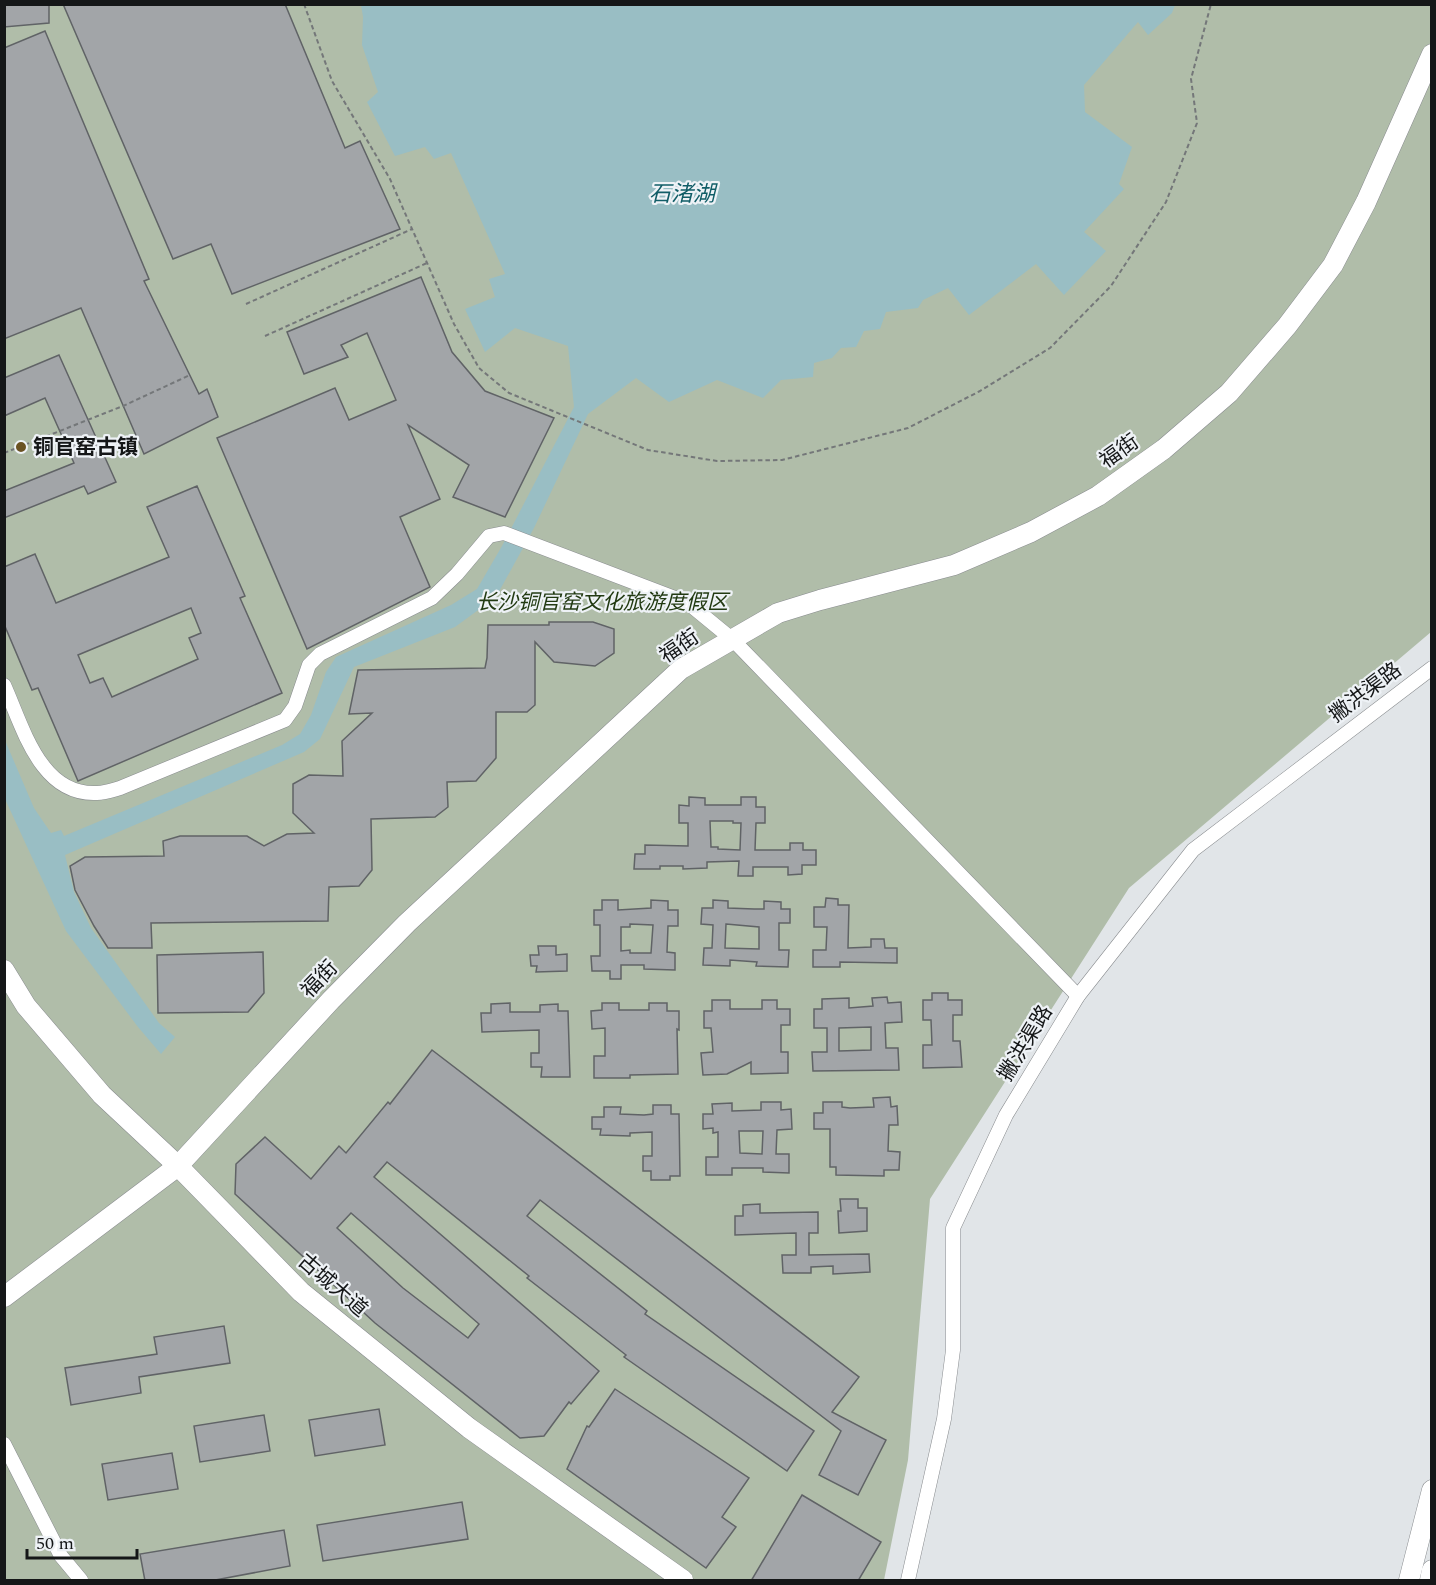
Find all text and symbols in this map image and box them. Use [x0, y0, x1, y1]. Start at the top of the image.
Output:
water label: 石渚湖 [649, 178, 718, 211]
street label: 福街 [1093, 427, 1146, 477]
place label: 铜官窑古镇 [33, 432, 138, 464]
marker: 铜官窑古镇 [14, 440, 28, 454]
park label: 长沙铜官窑文化旅游度假区 [476, 587, 731, 619]
street label: 福街 [653, 622, 706, 672]
street label: 撇洪渠路 [1322, 655, 1409, 731]
street label: 福街 [294, 953, 346, 1006]
street label: 撇洪渠路 [991, 999, 1061, 1088]
street label: 古城大道 [290, 1246, 375, 1325]
scale bar [27, 1522, 136, 1560]
text: 50 m [36, 1530, 74, 1557]

